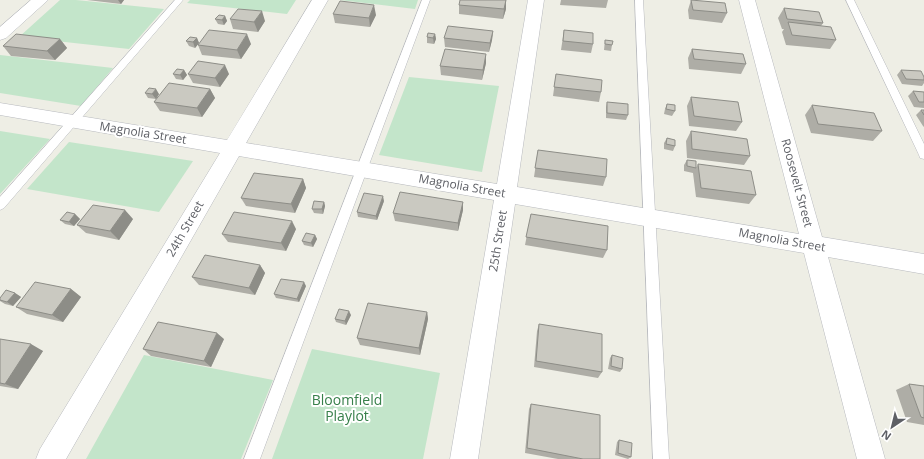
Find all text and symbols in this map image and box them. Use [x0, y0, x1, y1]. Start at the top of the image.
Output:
street label: Magnolia Street [98, 117, 188, 148]
street label: Roosevelt Street [777, 137, 817, 229]
street label: Magnolia Street [417, 170, 507, 202]
street label: 24th Street [162, 198, 207, 260]
street label: 25th Street [484, 209, 511, 273]
street label: Magnolia Street [737, 224, 827, 256]
park label: Bloomfield Playlot [312, 390, 382, 425]
north arrow [872, 407, 912, 447]
text: N [878, 427, 894, 444]

